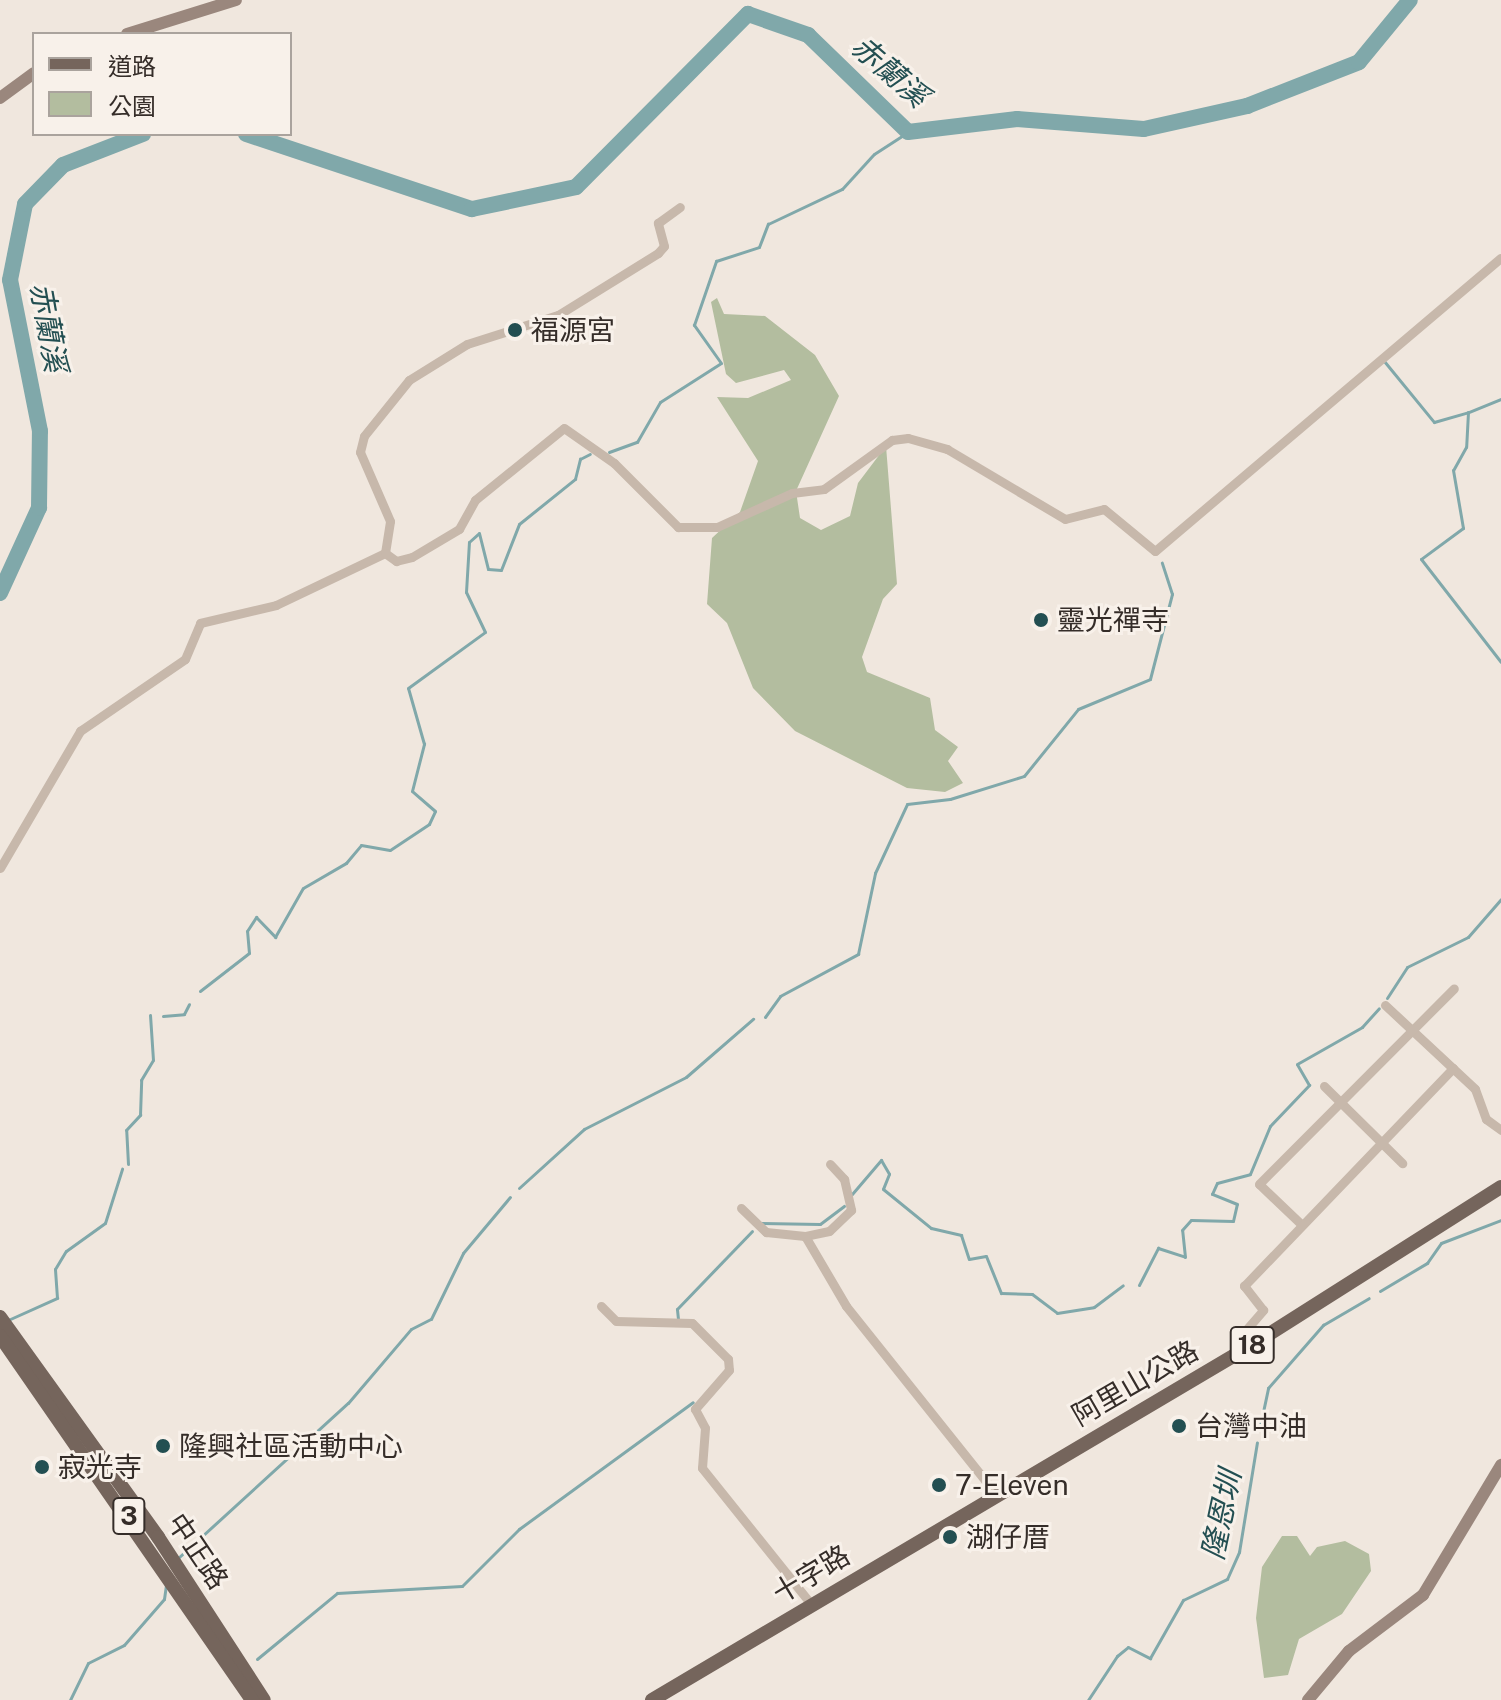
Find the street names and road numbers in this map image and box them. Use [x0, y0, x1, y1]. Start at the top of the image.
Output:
road number: 18 [1228, 1323, 1276, 1367]
street label: 阿里山公路 [1066, 1333, 1204, 1433]
road number: 3 [111, 1494, 147, 1538]
street label: 中正路 [161, 1507, 235, 1595]
street label: 十字路 [766, 1538, 856, 1610]

